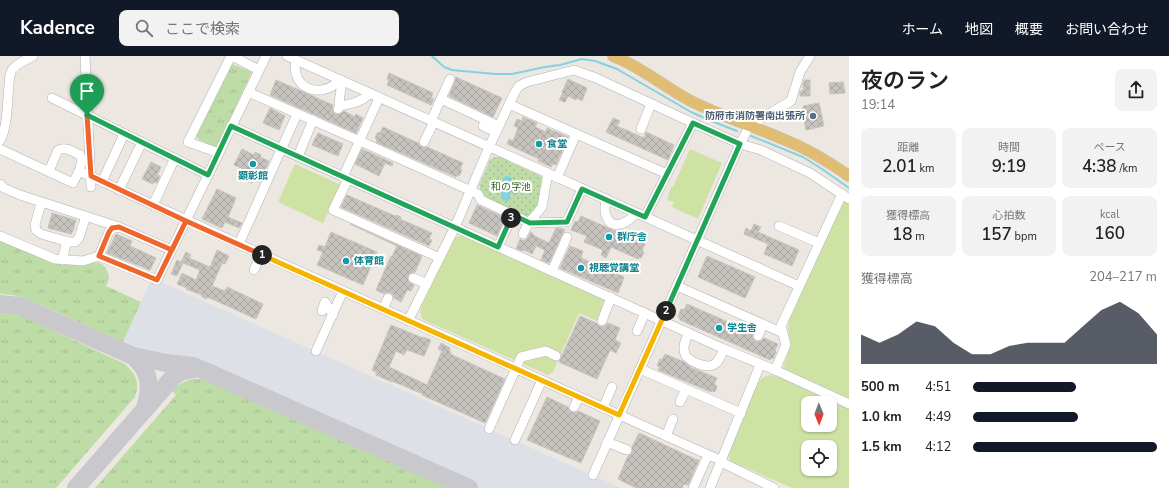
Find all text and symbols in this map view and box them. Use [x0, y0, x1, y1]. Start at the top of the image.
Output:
search box [119, 10, 399, 46]
text: Kadence [20, 15, 95, 41]
icon: search [133, 17, 155, 39]
text: ここで検索 [165, 19, 240, 39]
text: ホーム [901, 20, 943, 39]
text: 地図 [965, 20, 993, 39]
text: 概要 [1015, 20, 1043, 39]
text: お問い合わせ [1065, 20, 1149, 39]
text: 夜のラン [861, 66, 949, 96]
button: share [1115, 69, 1157, 111]
pin [70, 74, 104, 115]
icon: arrive [76, 80, 98, 102]
text: 19:14 [861, 96, 895, 114]
place label: 防府市消防署南出張所 [705, 109, 805, 123]
marker: 防府市消防署南出張所 [808, 111, 818, 121]
place label: 食堂 [547, 137, 567, 151]
marker: 食堂 [534, 139, 544, 149]
text: 距離 [897, 140, 919, 155]
text: 時間 [998, 140, 1020, 155]
text: ペース [1093, 140, 1126, 155]
text: 2.01 [882, 155, 917, 178]
text: 9:19 [992, 155, 1026, 178]
text: 4:38 [1082, 155, 1117, 178]
marker: 顕彰館 [248, 159, 258, 169]
text: km [917, 161, 935, 176]
text: /km [1117, 161, 1137, 176]
place label: 顕彰館 [238, 169, 268, 183]
park label: 和の字池 [491, 180, 531, 194]
text: kcal [1100, 207, 1119, 222]
pin: 3 [501, 208, 521, 228]
text: 獲得標高 [886, 208, 930, 223]
text: 心拍数 [992, 208, 1025, 223]
text: 3 [508, 210, 514, 225]
text: 160 [1094, 222, 1125, 245]
text: 18 [892, 223, 912, 246]
text: 157 [981, 223, 1012, 246]
text: m [912, 229, 925, 244]
text: bpm [1012, 229, 1037, 244]
place label: 群庁舎 [617, 230, 647, 244]
marker: 群庁舎 [604, 232, 614, 242]
pin: 1 [252, 245, 272, 265]
text: 1 [259, 247, 265, 262]
place label: 体育館 [353, 254, 384, 268]
marker: 体育館 [341, 256, 351, 266]
place label: 視聴覚講堂 [589, 261, 639, 275]
marker: 視聴覚講堂 [576, 263, 586, 273]
text: 204–217 m [1089, 268, 1157, 286]
text: 獲得標高 [861, 270, 913, 288]
pin: 2 [656, 301, 676, 321]
text: 2 [663, 303, 669, 318]
place label: 学生舎 [727, 321, 757, 335]
marker: 学生舎 [714, 323, 724, 333]
text: 500 m [861, 378, 899, 396]
text: 4:51 [925, 378, 951, 396]
north arrow [801, 396, 837, 432]
map controls [801, 396, 837, 476]
text: 1.0 km [861, 408, 902, 426]
text: 4:49 [925, 408, 951, 426]
text: 1.5 km [861, 438, 902, 456]
text: 4:12 [925, 438, 951, 456]
button: locate [801, 440, 837, 476]

